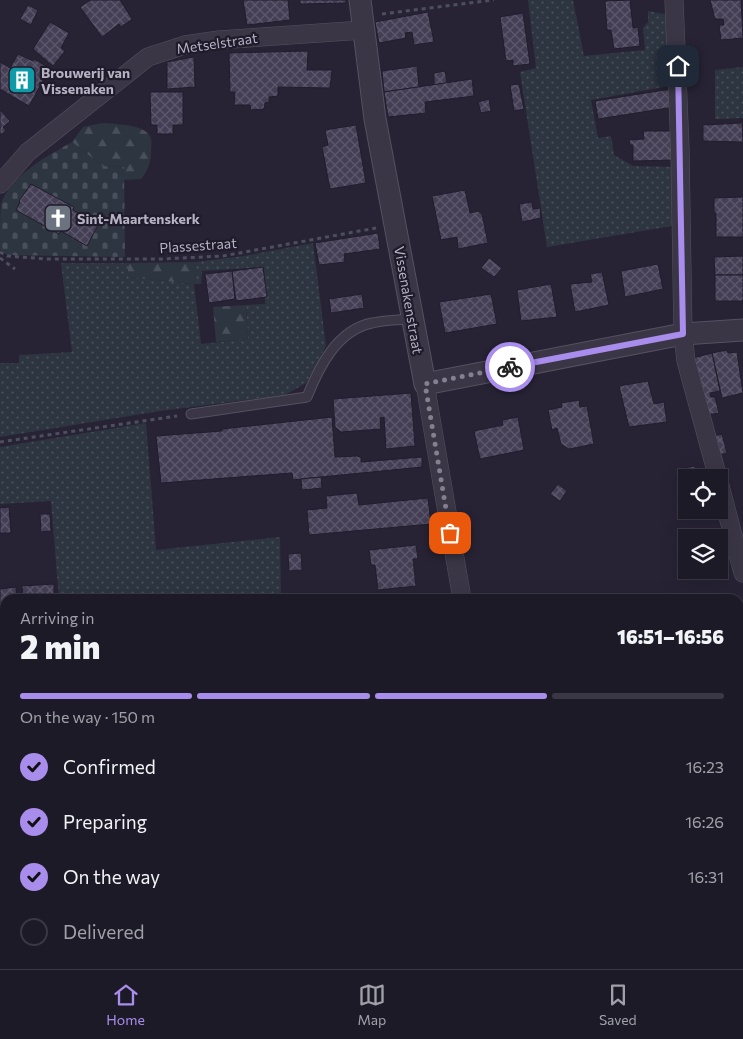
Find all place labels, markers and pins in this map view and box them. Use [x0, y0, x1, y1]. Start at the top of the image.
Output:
pin [657, 45, 699, 87]
place label: Brouwerij van Vissenaken [41, 64, 130, 97]
building icon: Brouwerij van Vissenaken [7, 65, 37, 95]
church icon: Sint-Maartenskerk [43, 203, 73, 233]
place label: Sint-Maartenskerk [77, 210, 200, 227]
pin [429, 512, 471, 554]

